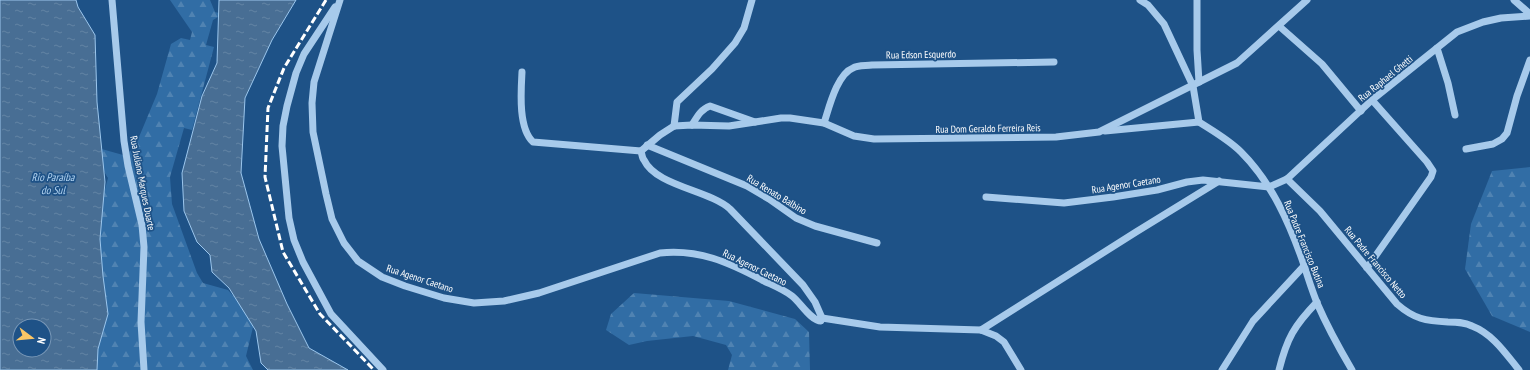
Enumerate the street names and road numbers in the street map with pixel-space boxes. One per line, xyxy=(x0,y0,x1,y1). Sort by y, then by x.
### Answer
street label: Rua Edson Esquerdo xyxy=(886,47,956,62)
street label: Rua Raphael Ghetti xyxy=(1355,52,1415,104)
street label: Rua Dom Geraldo Ferreira Reis xyxy=(935,121,1041,136)
street label: Rua Juliano Marques Duarte xyxy=(127,135,158,232)
street label: Rua Renato Balbino xyxy=(744,171,809,217)
street label: Rua Agenor Caetano xyxy=(1091,173,1162,196)
street label: Rua Padre Francisco Butina xyxy=(1281,198,1328,290)
street label: Rua Padre Francisco Netto xyxy=(1342,224,1410,301)
street label: Rua Agenor Caetano xyxy=(721,246,789,289)
street label: Rua Agenor Caetano xyxy=(385,262,455,295)

